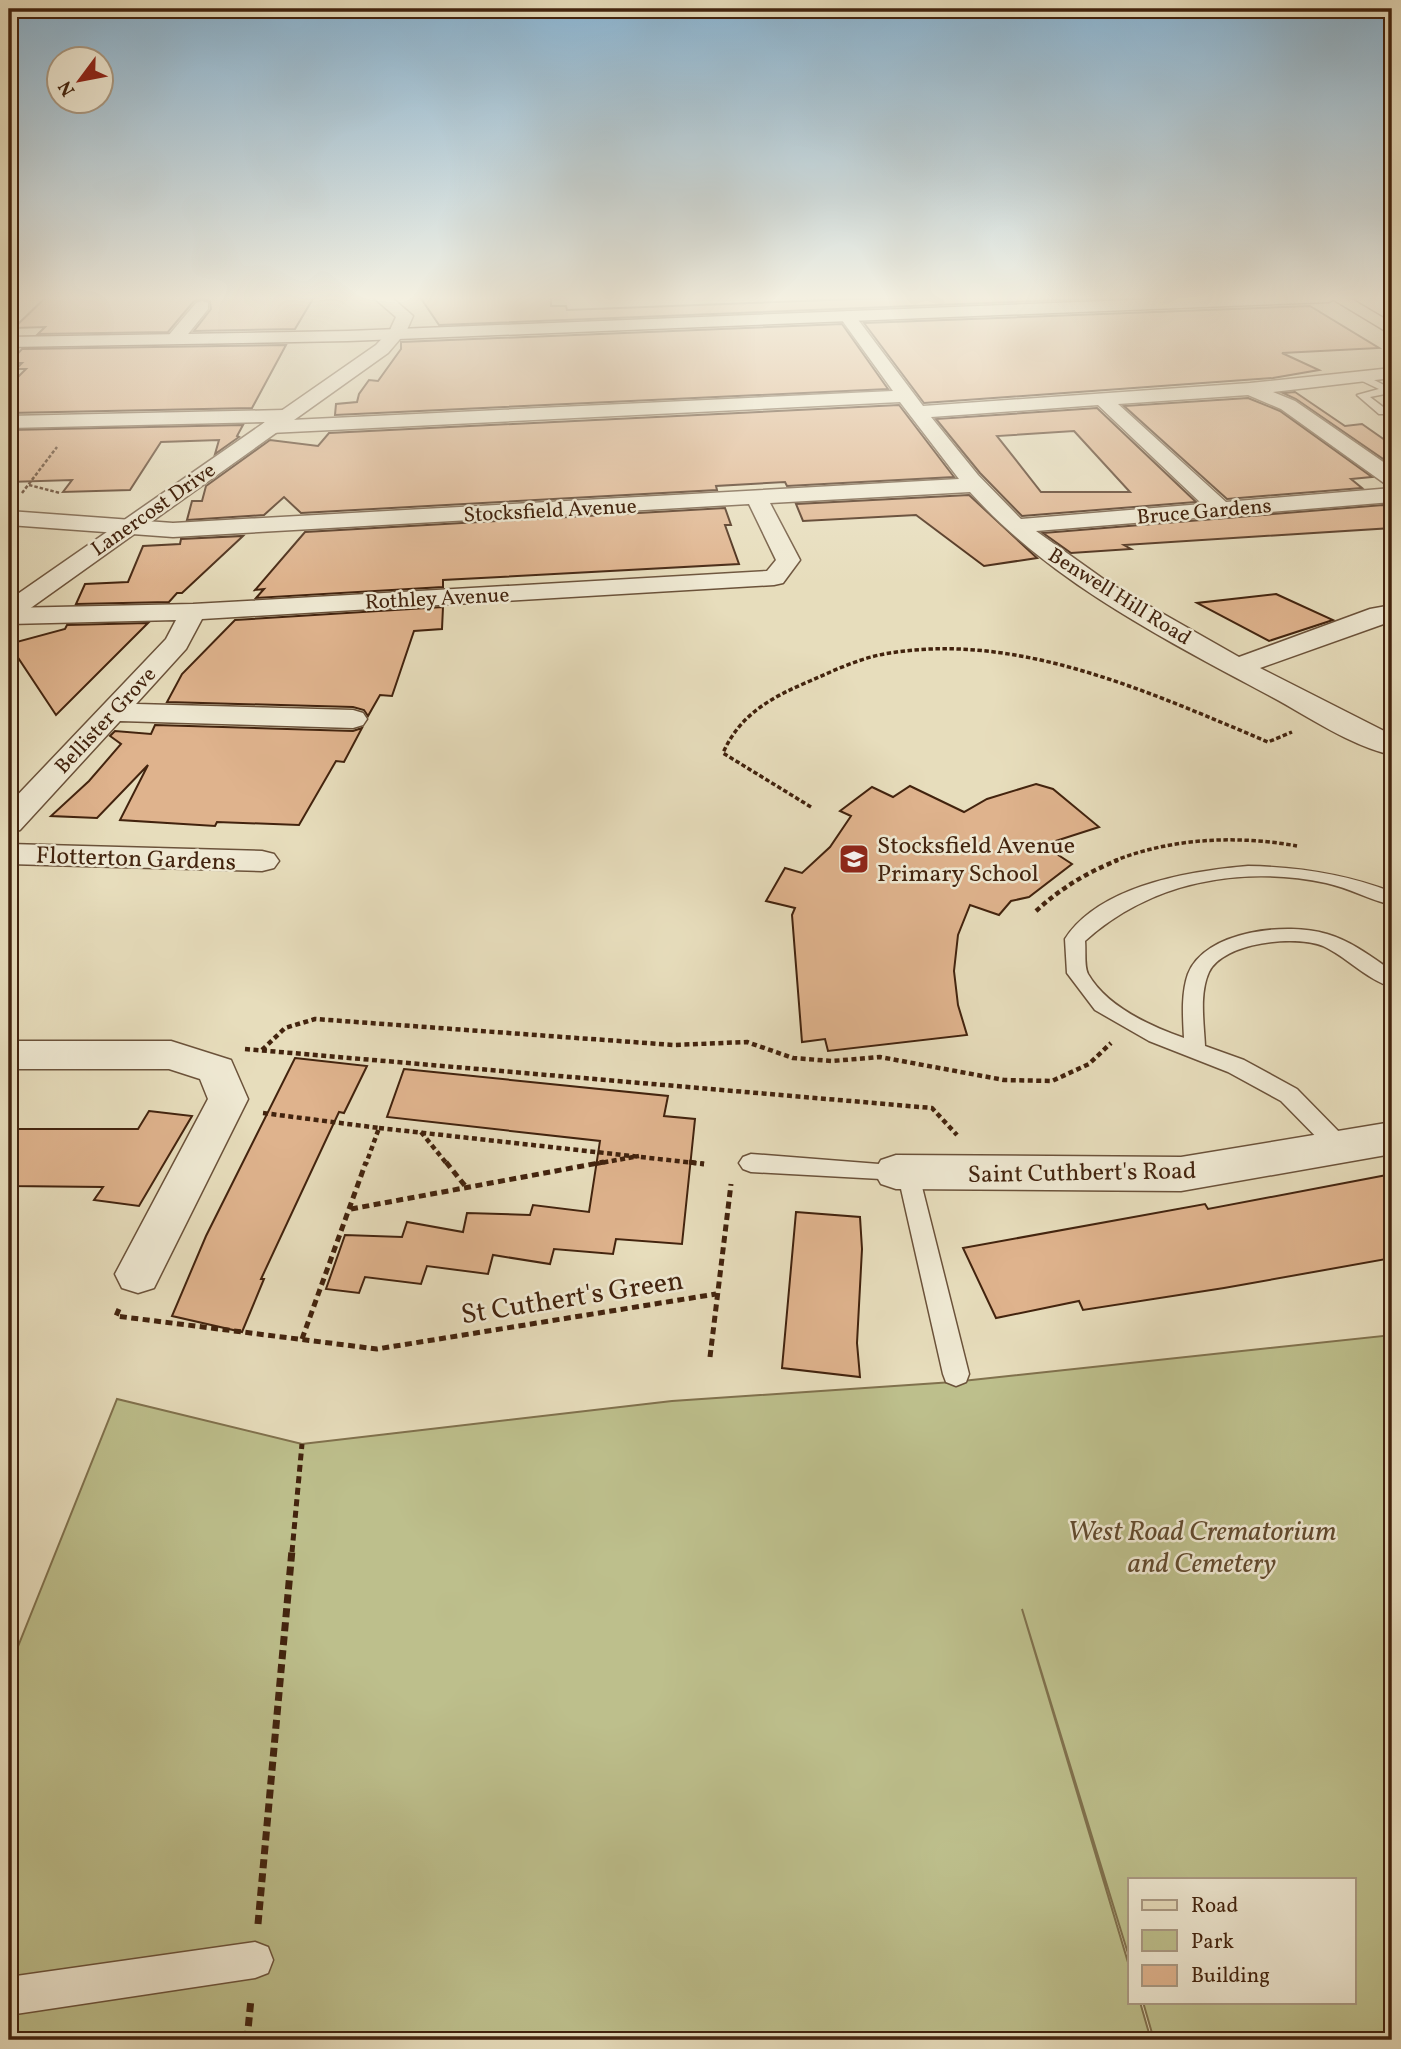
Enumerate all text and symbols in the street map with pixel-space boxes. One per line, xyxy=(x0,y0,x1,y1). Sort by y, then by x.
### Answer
north arrow xyxy=(46,46,116,116)
text: N xyxy=(52,75,82,101)
street label: Lanercost Drive xyxy=(86,456,222,564)
street label: Stocksfield Avenue xyxy=(463,492,637,531)
street label: Bruce Gardens xyxy=(1136,492,1273,533)
street label: Benwell Hill Road xyxy=(1042,542,1196,653)
street label: Rothley Avenue xyxy=(364,581,510,618)
street label: Bellister Grove xyxy=(49,661,163,781)
place label: Stocksfield Avenue Primary School xyxy=(877,830,1075,892)
street label: Flotterton Gardens xyxy=(35,840,237,880)
school or university icon: Stocksfield Avenue Primary School xyxy=(837,842,871,876)
street label: Saint Cuthbert's Road xyxy=(967,1155,1197,1193)
street label: St Cuthert's Green xyxy=(458,1262,687,1335)
park label: West Road Crematorium and Cemetery xyxy=(1068,1513,1337,1584)
legend xyxy=(1128,1878,1356,2004)
text: Road xyxy=(1191,1892,1238,1921)
text: Park xyxy=(1191,1928,1234,1957)
text: Building xyxy=(1191,1962,1270,1991)

